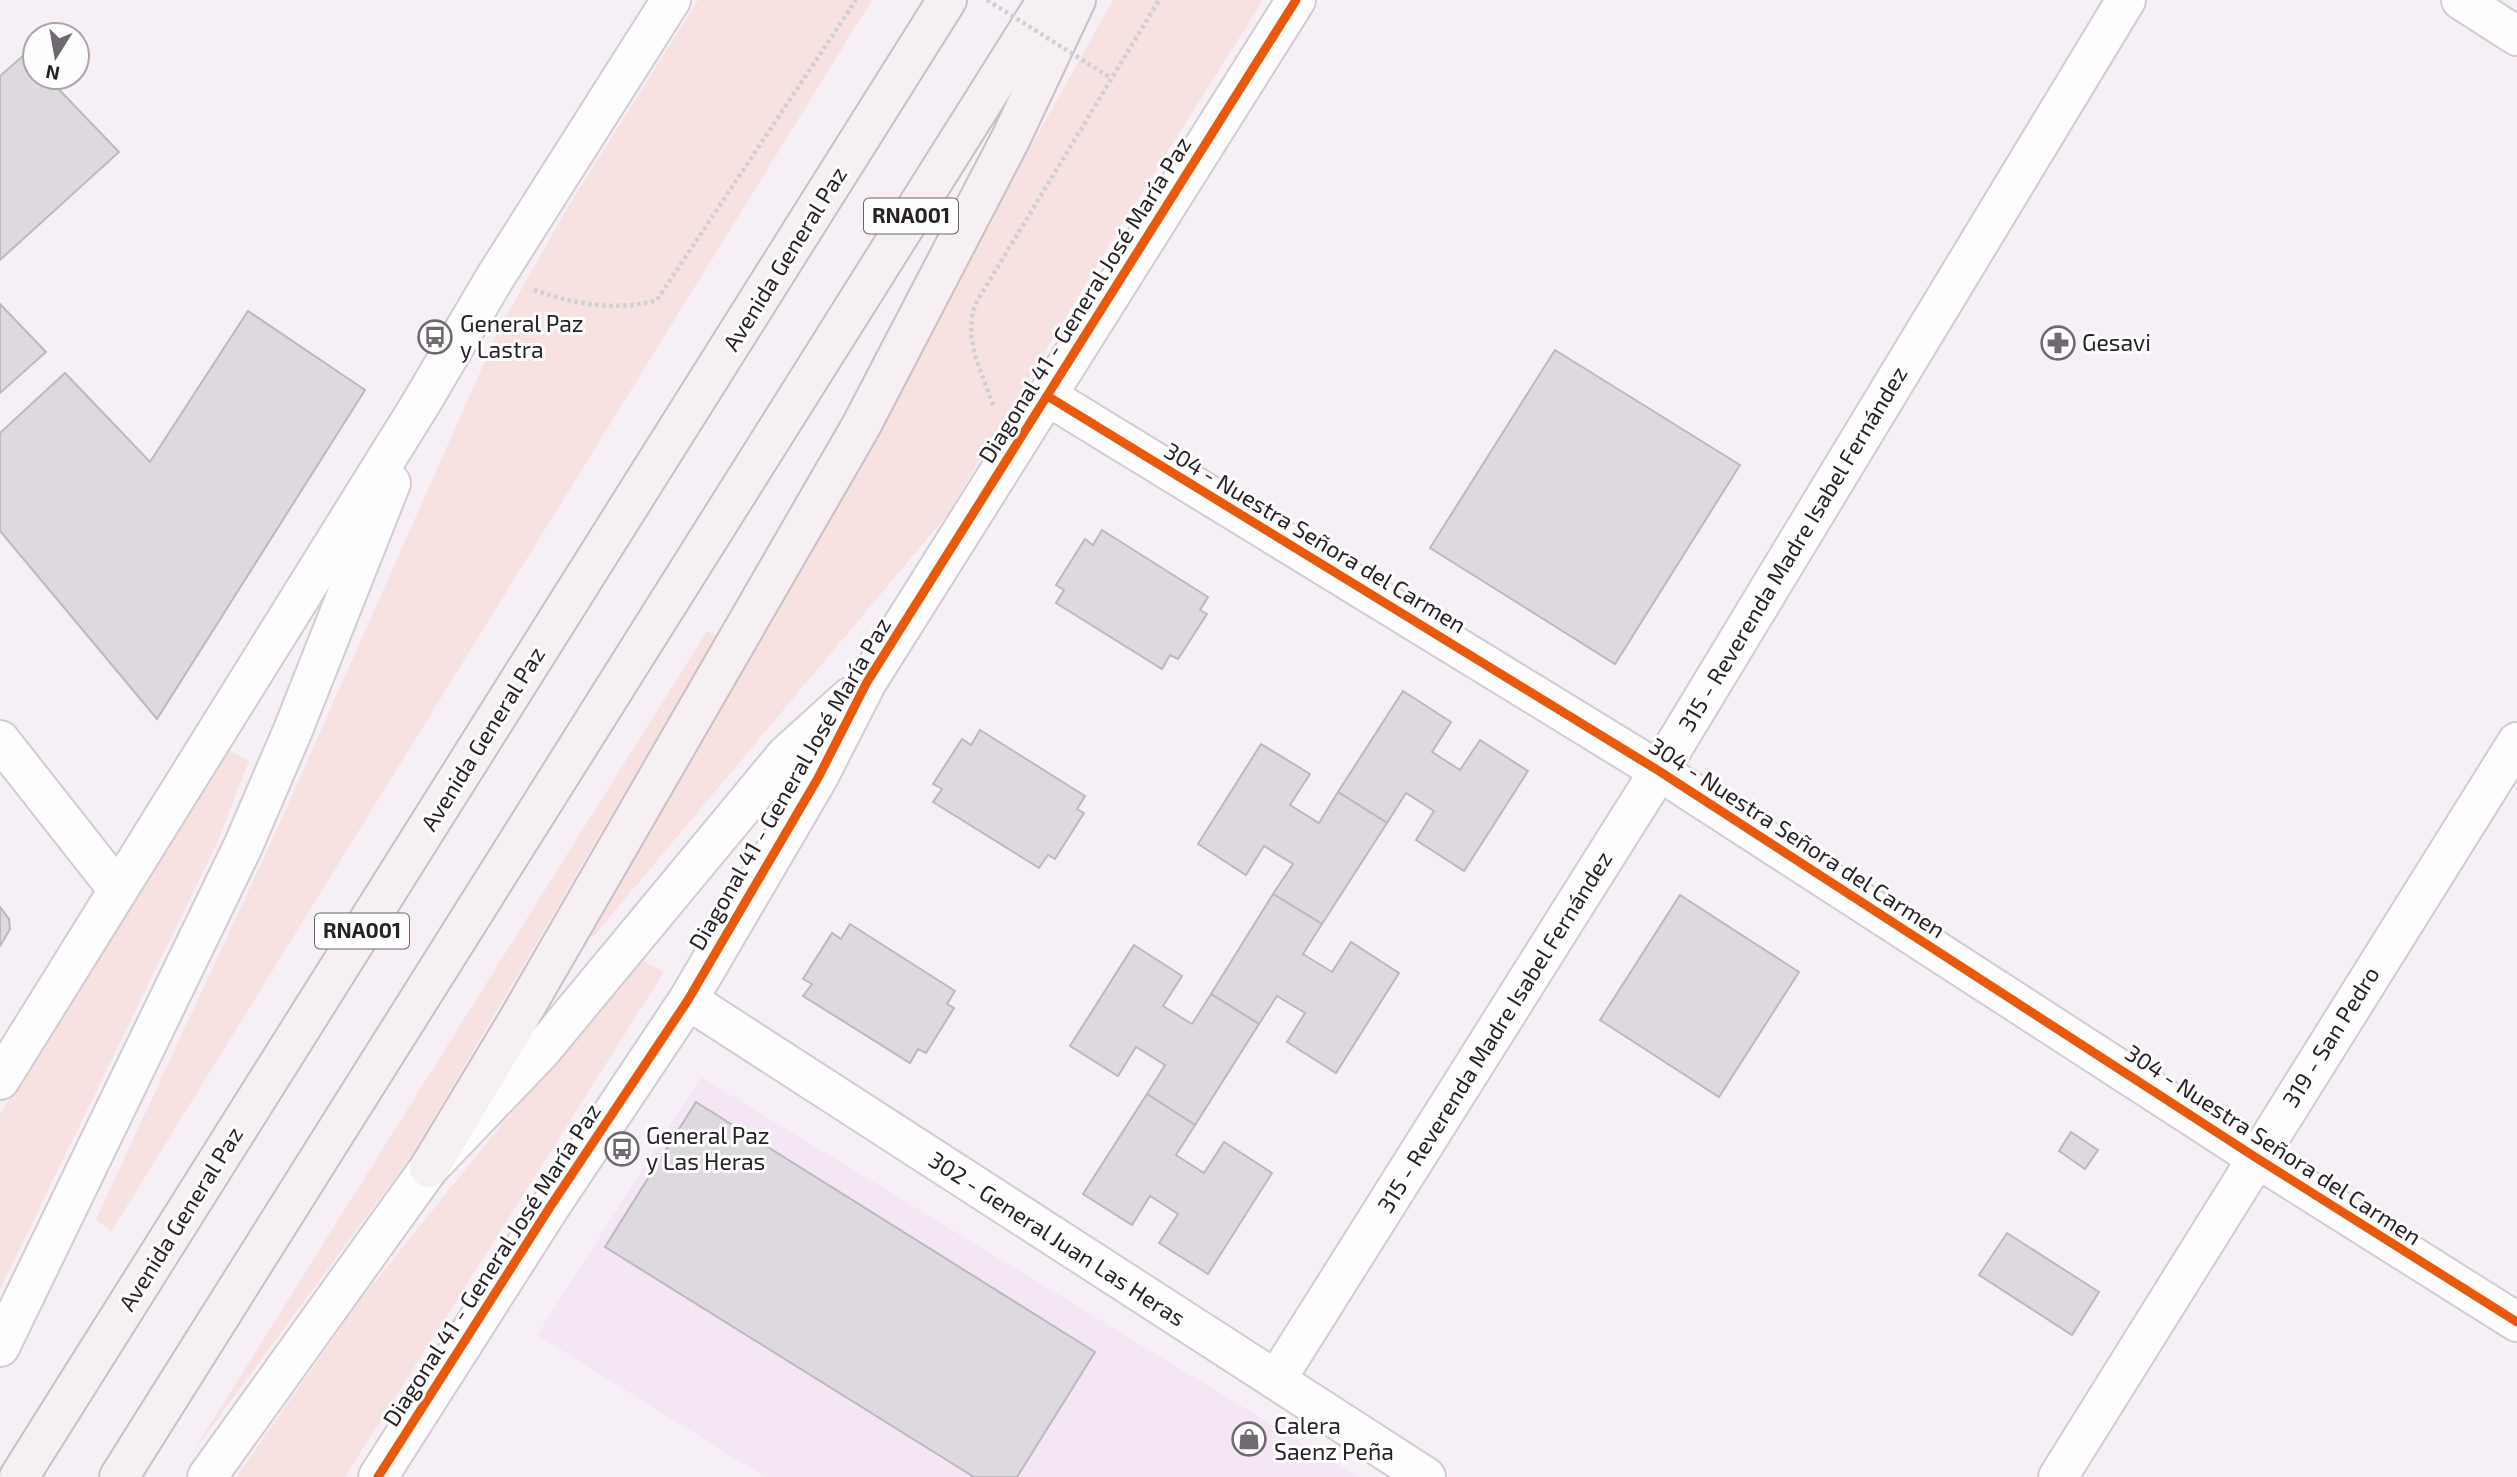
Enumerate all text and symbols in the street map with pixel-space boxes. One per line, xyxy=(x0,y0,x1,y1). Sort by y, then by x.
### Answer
north arrow xyxy=(21,21,91,91)
text: N xyxy=(44,61,62,86)
street label: Diagonal 41 - General José María Paz xyxy=(972,131,1197,468)
street label: Avenida General Paz xyxy=(716,161,852,356)
road number: RNA001 xyxy=(864,198,958,234)
place label: General Paz y Lastra xyxy=(460,309,584,363)
bus stop icon: General Paz y Lastra xyxy=(416,318,454,356)
pharmacy icon: Gesavi xyxy=(2039,324,2077,362)
place label: Gesavi xyxy=(2082,328,2151,356)
street label: 315 - Reverenda Madre Isabel Fernández xyxy=(1672,361,1913,736)
street label: 304 - Nuestra Señora del Carmen xyxy=(1160,436,1471,638)
street label: Diagonal 41 - General José María Paz xyxy=(682,612,896,955)
street label: Avenida General Paz xyxy=(414,641,550,836)
street label: 304 - Nuestra Señora del Carmen xyxy=(1644,731,1951,943)
street label: 315 - Reverenda Madre Isabel Fernández xyxy=(1371,846,1618,1217)
road number: RNA001 xyxy=(315,914,409,948)
street label: 319 - San Pedro xyxy=(2276,961,2385,1112)
street label: 304 - Nuestra Señora del Carmen xyxy=(2120,1038,2427,1250)
street label: Diagonal 41 - General José María Paz xyxy=(376,1098,606,1431)
street label: Avenida General Paz xyxy=(112,1121,248,1316)
place label: General Paz y Las Heras xyxy=(646,1121,770,1175)
bus stop icon: General Paz y Las Heras xyxy=(603,1130,641,1168)
street label: 302 - General Juan Las Heras xyxy=(924,1145,1191,1332)
place label: Calera Saenz Peña xyxy=(1274,1411,1394,1465)
shop icon: Calera Saenz Peña xyxy=(1230,1420,1268,1458)

